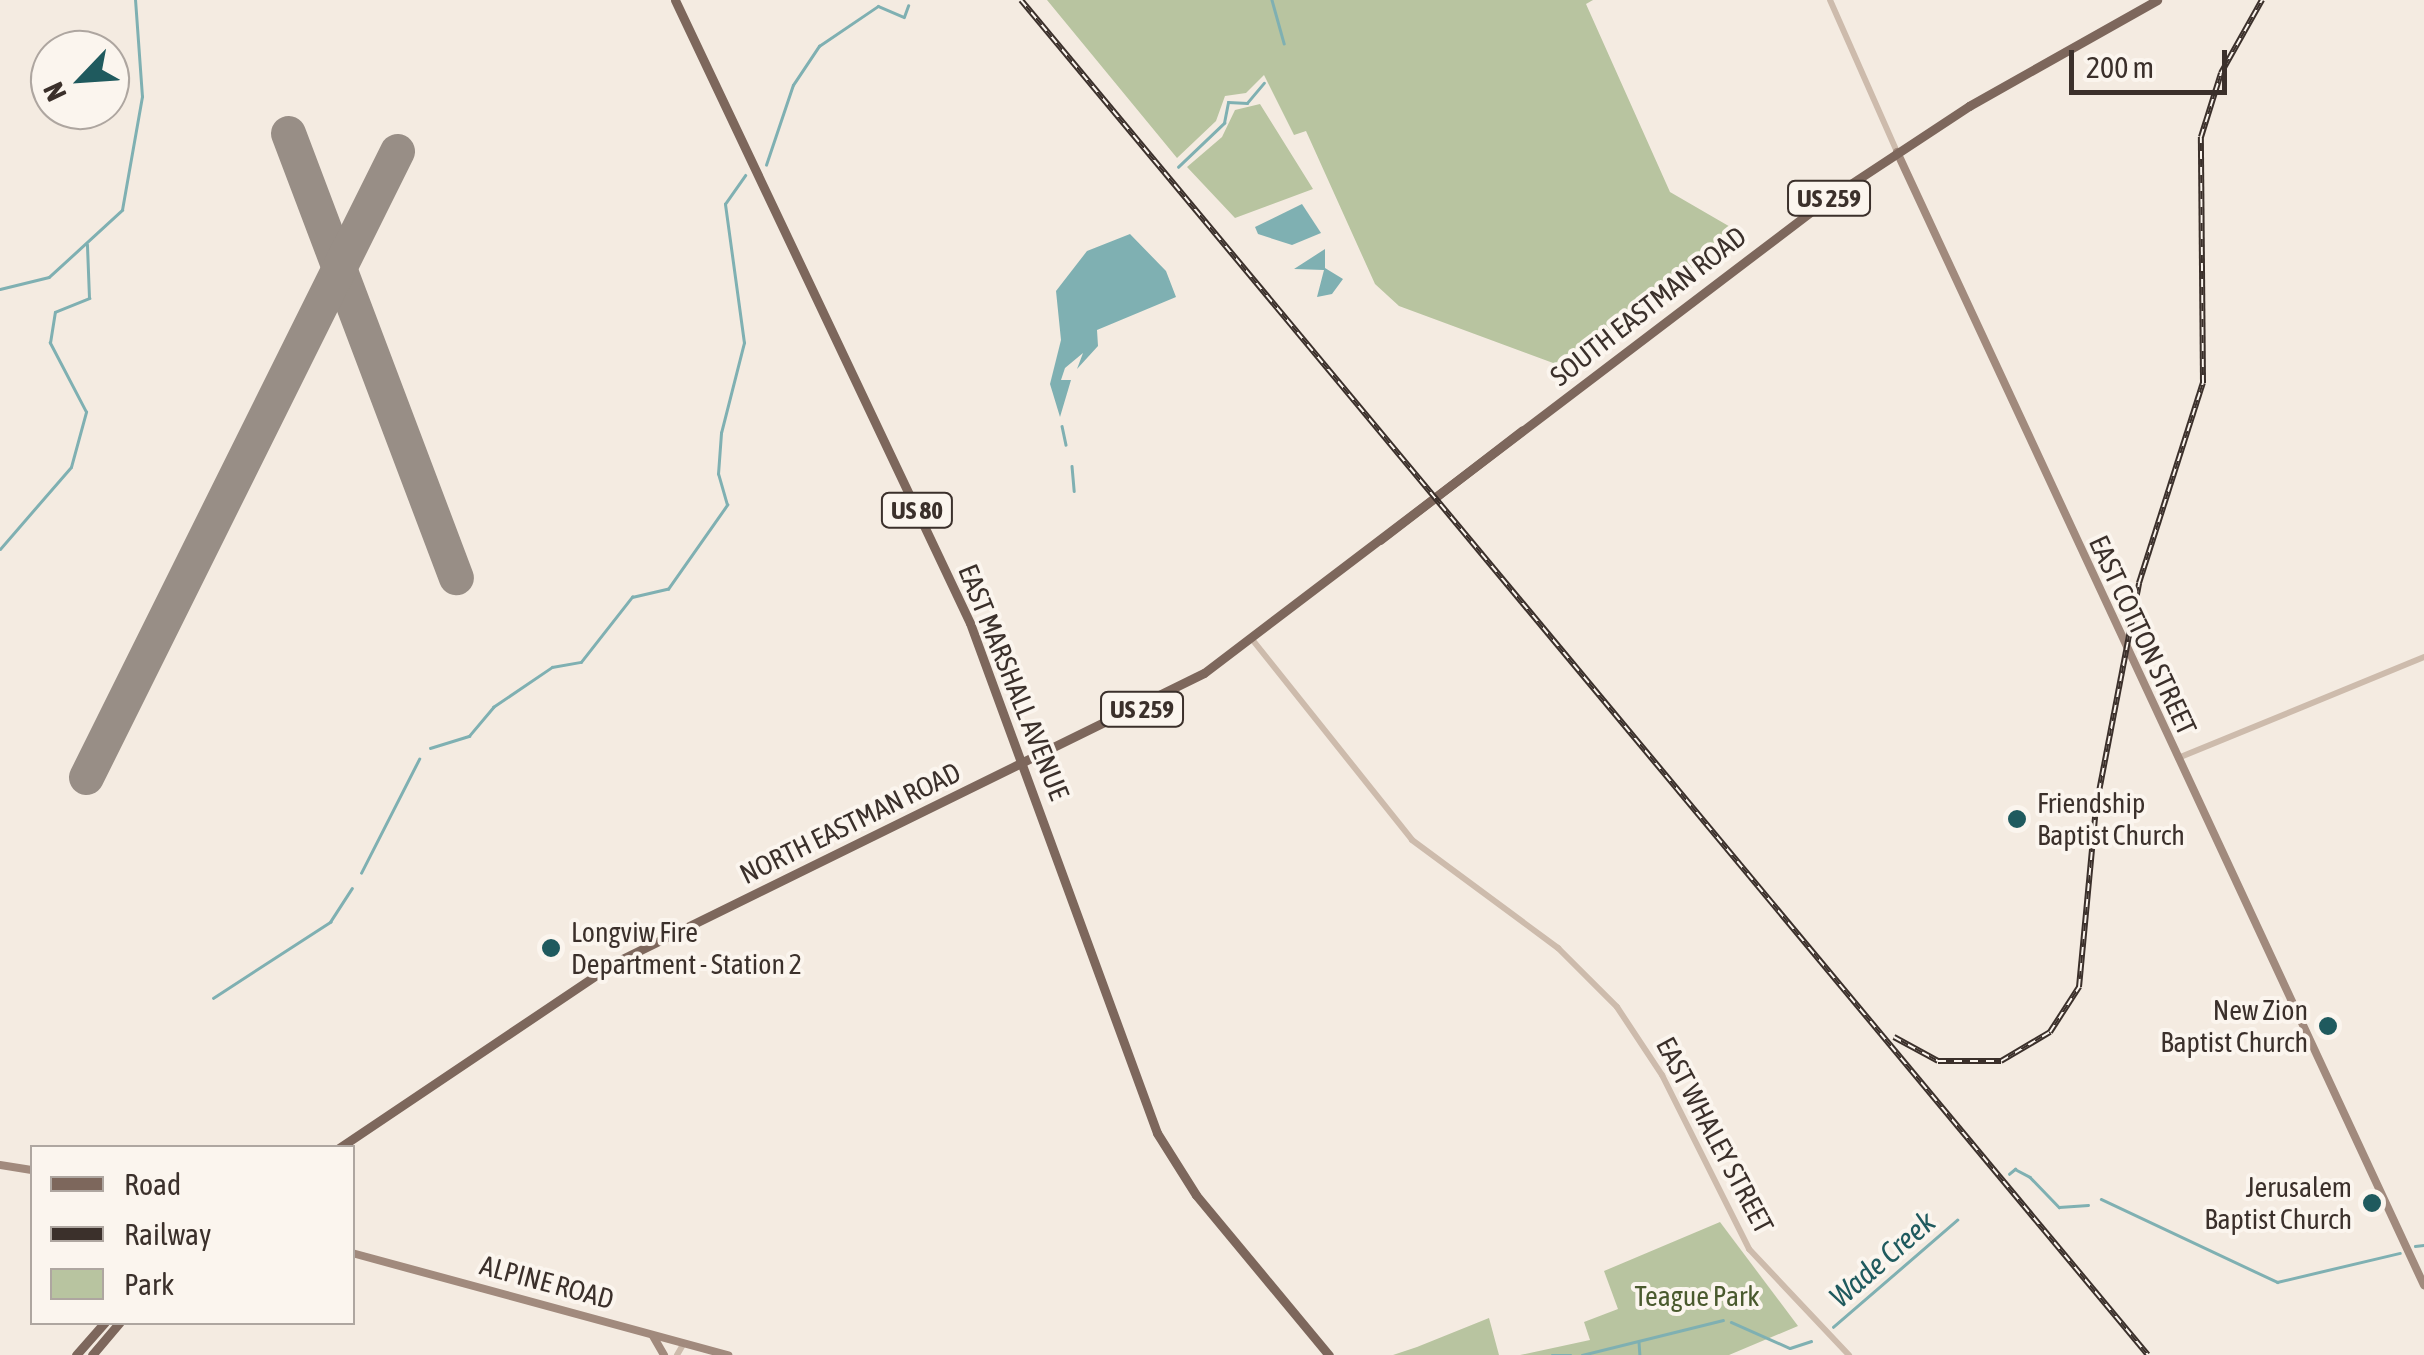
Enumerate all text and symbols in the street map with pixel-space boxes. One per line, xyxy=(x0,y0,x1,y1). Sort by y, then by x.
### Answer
north arrow xyxy=(30,30,130,130)
scale bar xyxy=(2074,30,2232,92)
text: 200 m xyxy=(2086,50,2154,84)
text: N xyxy=(37,78,73,106)
road number: US 259 xyxy=(1786,178,1872,218)
street label: SOUTH EASTMAN ROAD xyxy=(1543,219,1753,393)
road number: US 80 xyxy=(880,490,954,530)
street label: EAST COTTON STREET xyxy=(2082,530,2204,740)
street label: EAST MARSHALL AVENUE xyxy=(951,559,1077,805)
road number: US 259 xyxy=(1100,689,1184,729)
street label: NORTH EASTMAN ROAD xyxy=(734,755,966,891)
place label: Friendship Baptist Church xyxy=(2037,786,2185,852)
marker: Friendship Baptist Church xyxy=(2006,808,2028,830)
place label: Longviw Fire Department - Station 2 xyxy=(571,915,802,981)
marker: Longviw Fire Department - Station 2 xyxy=(540,937,562,959)
place label: New Zion Baptist Church xyxy=(2160,993,2308,1059)
marker: New Zion Baptist Church xyxy=(2317,1015,2339,1037)
street label: EAST WHALEY STREET xyxy=(1649,1031,1781,1239)
legend xyxy=(30,1145,355,1325)
text: Road xyxy=(124,1167,181,1201)
place label: Jerusalem Baptist Church xyxy=(2204,1170,2352,1236)
marker: Jerusalem Baptist Church xyxy=(2361,1192,2383,1214)
water label: Wade Creek xyxy=(1822,1203,1942,1315)
text: Railway xyxy=(124,1217,211,1251)
street label: ALPINE ROAD xyxy=(476,1248,618,1316)
text: Park xyxy=(124,1267,174,1301)
park label: Teague Park xyxy=(1634,1279,1760,1313)

